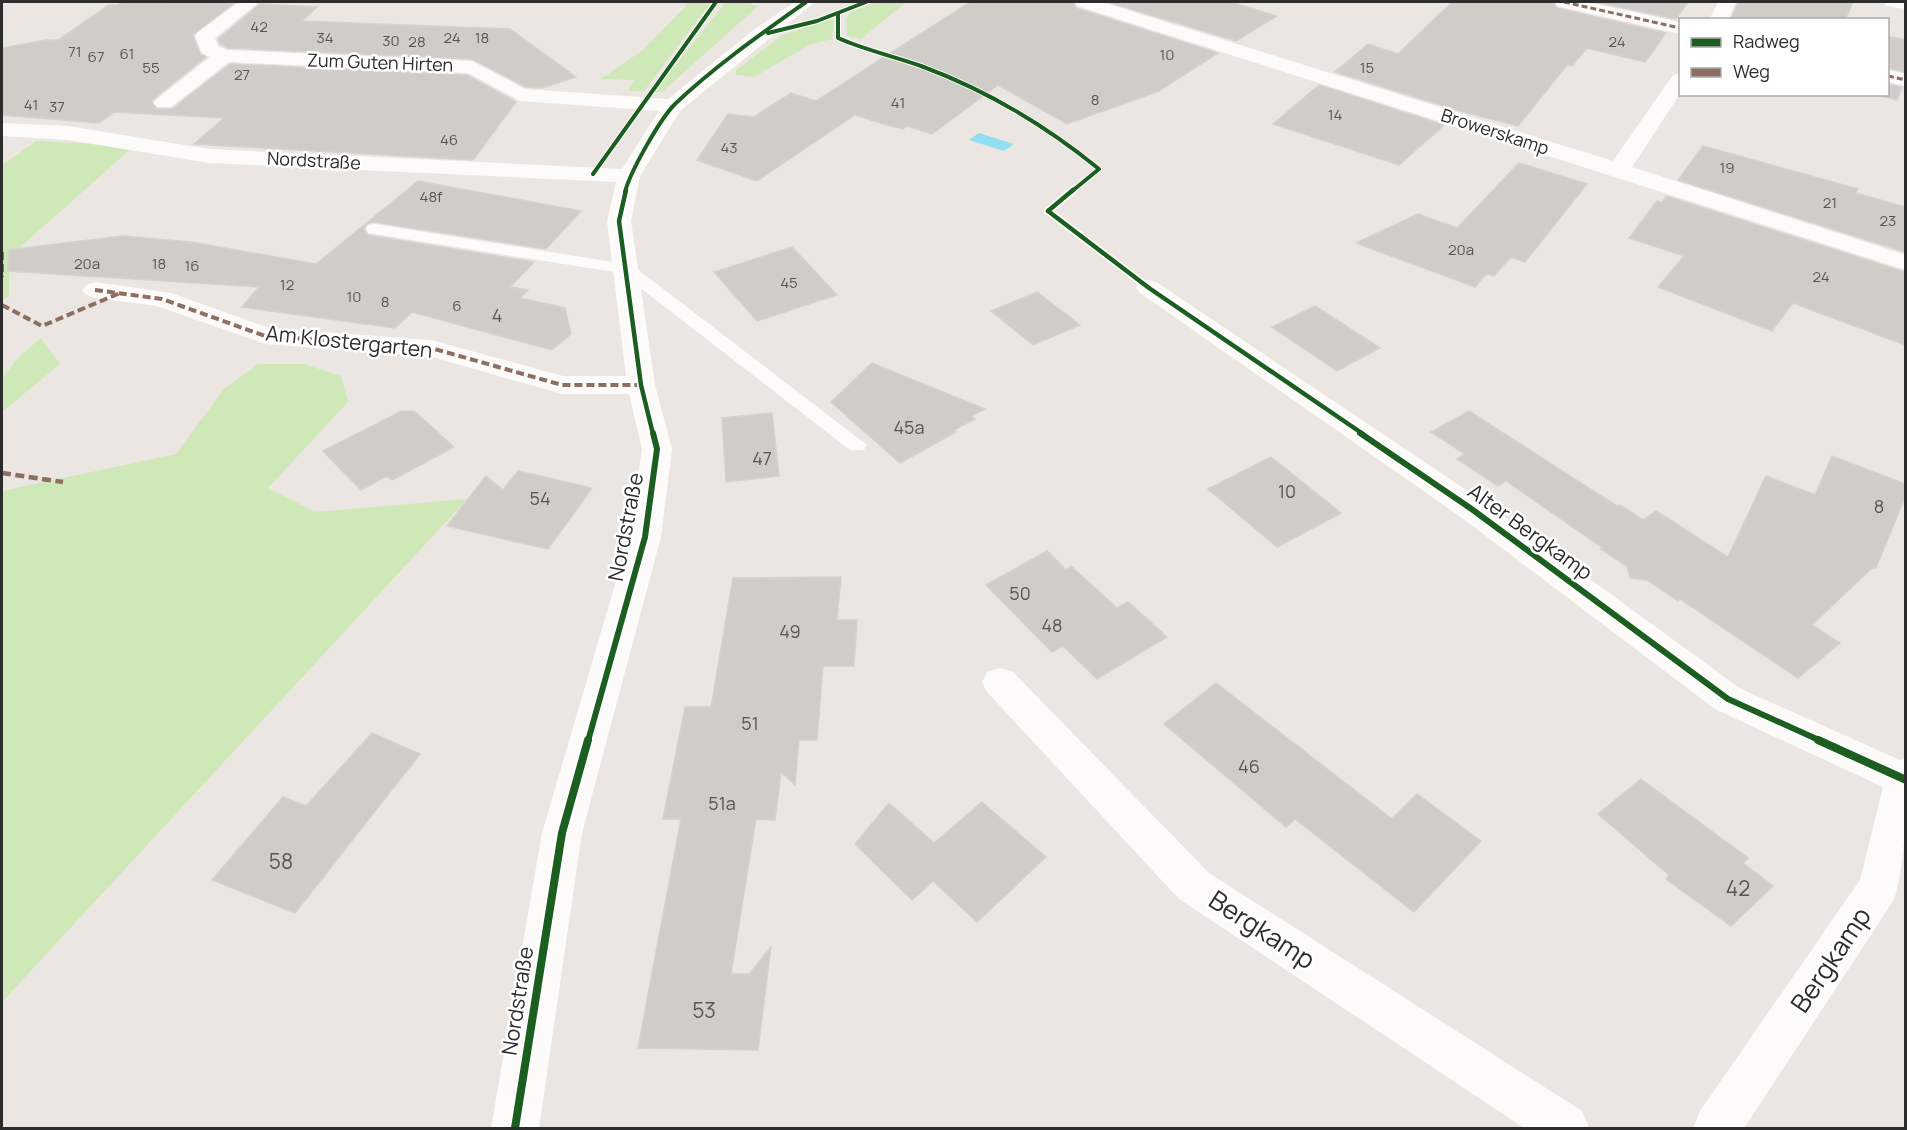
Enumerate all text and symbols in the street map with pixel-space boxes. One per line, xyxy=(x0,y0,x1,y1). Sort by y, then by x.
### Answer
house number: 42 xyxy=(250,16,268,37)
legend xyxy=(1679,18,1889,96)
house number: 34 xyxy=(316,27,334,48)
house number: 24 xyxy=(443,27,461,48)
house number: 18 xyxy=(475,27,489,48)
text: Radweg xyxy=(1733,29,1800,53)
house number: 30 xyxy=(382,30,400,51)
house number: 28 xyxy=(408,31,426,52)
house number: 24 xyxy=(1608,31,1626,52)
house number: 71 xyxy=(68,41,82,62)
house number: 61 xyxy=(120,43,134,64)
house number: 10 xyxy=(1160,44,1175,65)
house number: 67 xyxy=(88,46,104,67)
street label: Zum Guten Hirten xyxy=(307,47,454,77)
house number: 55 xyxy=(142,57,160,78)
house number: 15 xyxy=(1360,57,1374,78)
text: Weg xyxy=(1733,59,1770,83)
house number: 27 xyxy=(234,64,250,85)
house number: 8 xyxy=(1091,89,1099,110)
house number: 41 xyxy=(891,92,905,113)
house number: 41 xyxy=(24,94,38,115)
house number: 37 xyxy=(49,96,65,117)
street label: Browerskamp xyxy=(1438,102,1552,160)
house number: 14 xyxy=(1328,104,1342,125)
house number: 46 xyxy=(440,129,458,150)
house number: 43 xyxy=(720,137,738,158)
street label: Nordstraße xyxy=(266,146,362,174)
house number: 19 xyxy=(1719,157,1735,178)
house number: 48f xyxy=(420,186,443,207)
house number: 21 xyxy=(1823,192,1837,213)
house number: 23 xyxy=(1880,210,1896,231)
house number: 20a xyxy=(1448,239,1474,260)
house number: 20a xyxy=(74,253,100,274)
house number: 18 xyxy=(152,253,166,274)
house number: 16 xyxy=(184,255,200,276)
house number: 24 xyxy=(1812,266,1830,287)
house number: 45 xyxy=(780,272,798,293)
house number: 12 xyxy=(280,274,294,295)
house number: 10 xyxy=(347,286,362,307)
house number: 8 xyxy=(381,291,389,312)
house number: 6 xyxy=(452,295,462,316)
house number: 4 xyxy=(492,303,502,327)
street label: Am Klostergarten xyxy=(264,318,434,364)
house number: 45a xyxy=(893,415,925,439)
house number: 47 xyxy=(752,446,772,470)
street label: Nordstraße xyxy=(601,470,649,583)
street label: Alter Bergkamp xyxy=(1463,477,1598,586)
house number: 10 xyxy=(1278,479,1296,503)
house number: 54 xyxy=(529,486,551,510)
house number: 8 xyxy=(1874,494,1884,518)
house number: 50 xyxy=(1009,581,1031,605)
house number: 48 xyxy=(1041,613,1063,637)
house number: 49 xyxy=(779,619,801,643)
house number: 51 xyxy=(741,711,759,735)
house number: 46 xyxy=(1238,754,1260,778)
house number: 51a xyxy=(708,791,736,815)
house number: 58 xyxy=(269,847,293,875)
house number: 42 xyxy=(1726,874,1750,902)
street label: Bergkamp xyxy=(1202,881,1323,977)
street label: Bergkamp xyxy=(1782,900,1879,1019)
street label: Nordstraße xyxy=(495,944,539,1057)
house number: 53 xyxy=(692,996,716,1024)

